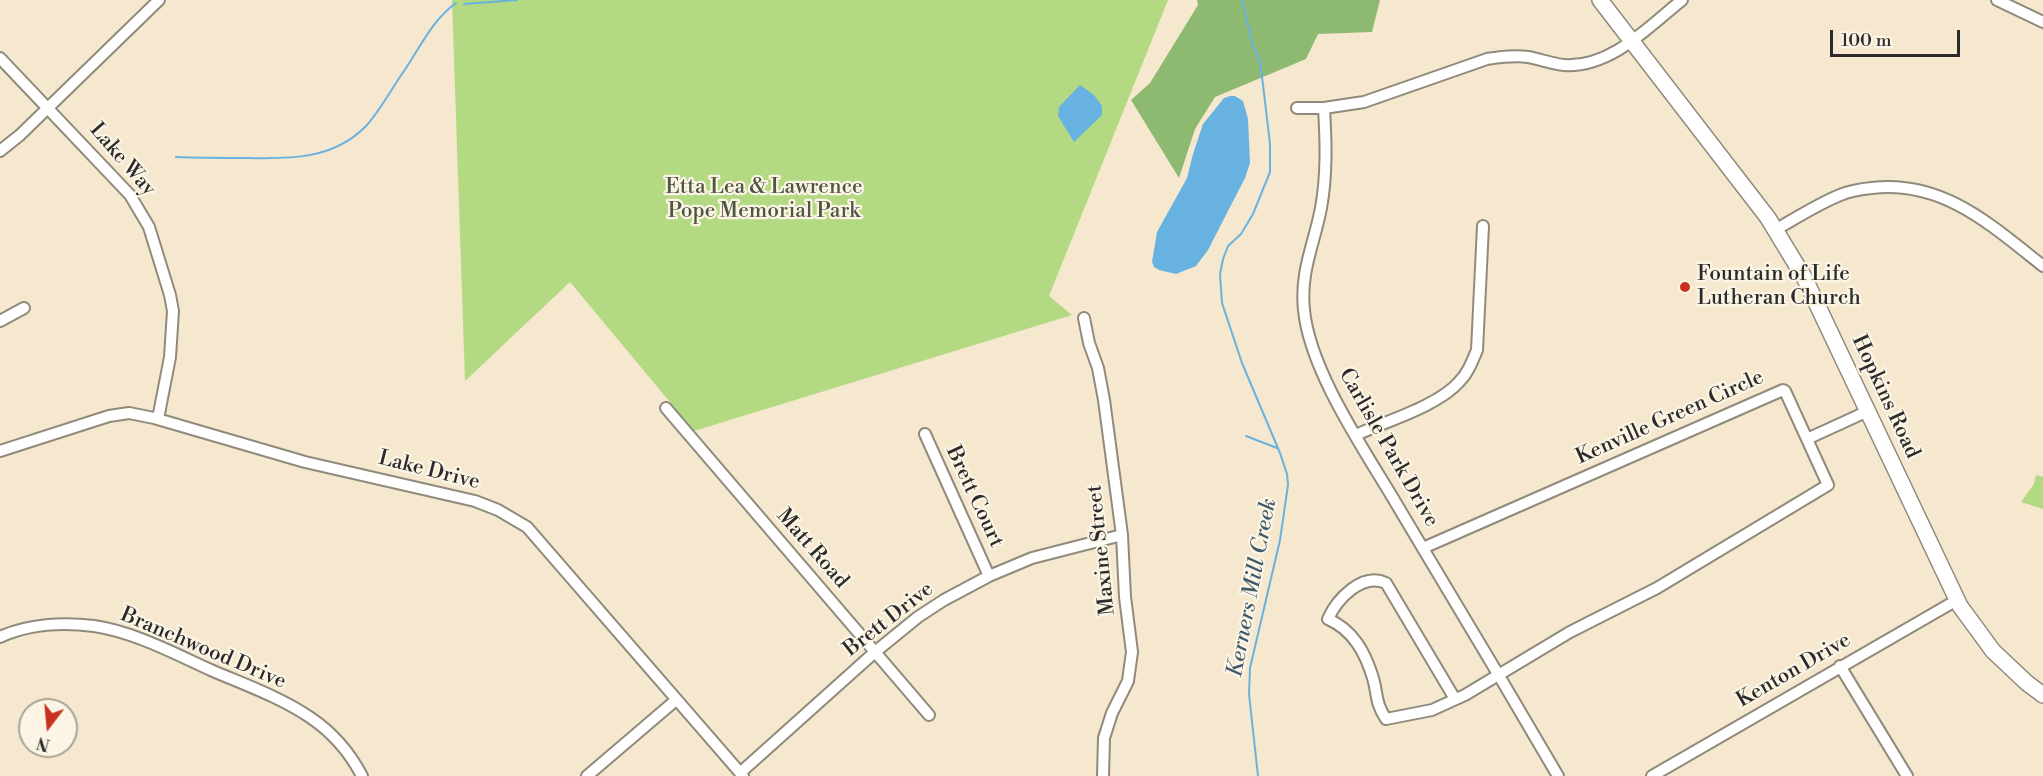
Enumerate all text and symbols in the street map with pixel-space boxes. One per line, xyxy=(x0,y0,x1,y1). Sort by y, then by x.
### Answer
scale bar xyxy=(1833,18,1964,56)
text: 100 m xyxy=(1841,29,1892,52)
street label: Lake Way xyxy=(83,118,161,202)
park label: Etta Lea & Lawrence Pope Memorial Park xyxy=(665,175,863,225)
place label: Fountain of Life Lutheran Church xyxy=(1697,262,1861,312)
marker: Fountain of Life Lutheran Church xyxy=(1678,280,1692,294)
street label: Hopkins Road xyxy=(1845,331,1925,463)
street label: Carlisle Park Drive xyxy=(1332,364,1444,532)
street label: Kenville Green Circle xyxy=(1572,365,1768,471)
street label: Brett Court xyxy=(940,442,1008,552)
street label: Lake Drive xyxy=(376,446,482,496)
street label: Maxine Street xyxy=(1083,483,1121,617)
water label: Kerners Mill Creek xyxy=(1223,496,1283,680)
street label: Matt Road xyxy=(771,504,853,594)
street label: Brett Drive xyxy=(839,577,939,663)
street label: Branchwood Drive xyxy=(116,603,290,695)
street label: Kenton Drive xyxy=(1732,628,1856,714)
north arrow xyxy=(18,698,78,758)
text: N xyxy=(35,732,52,755)

